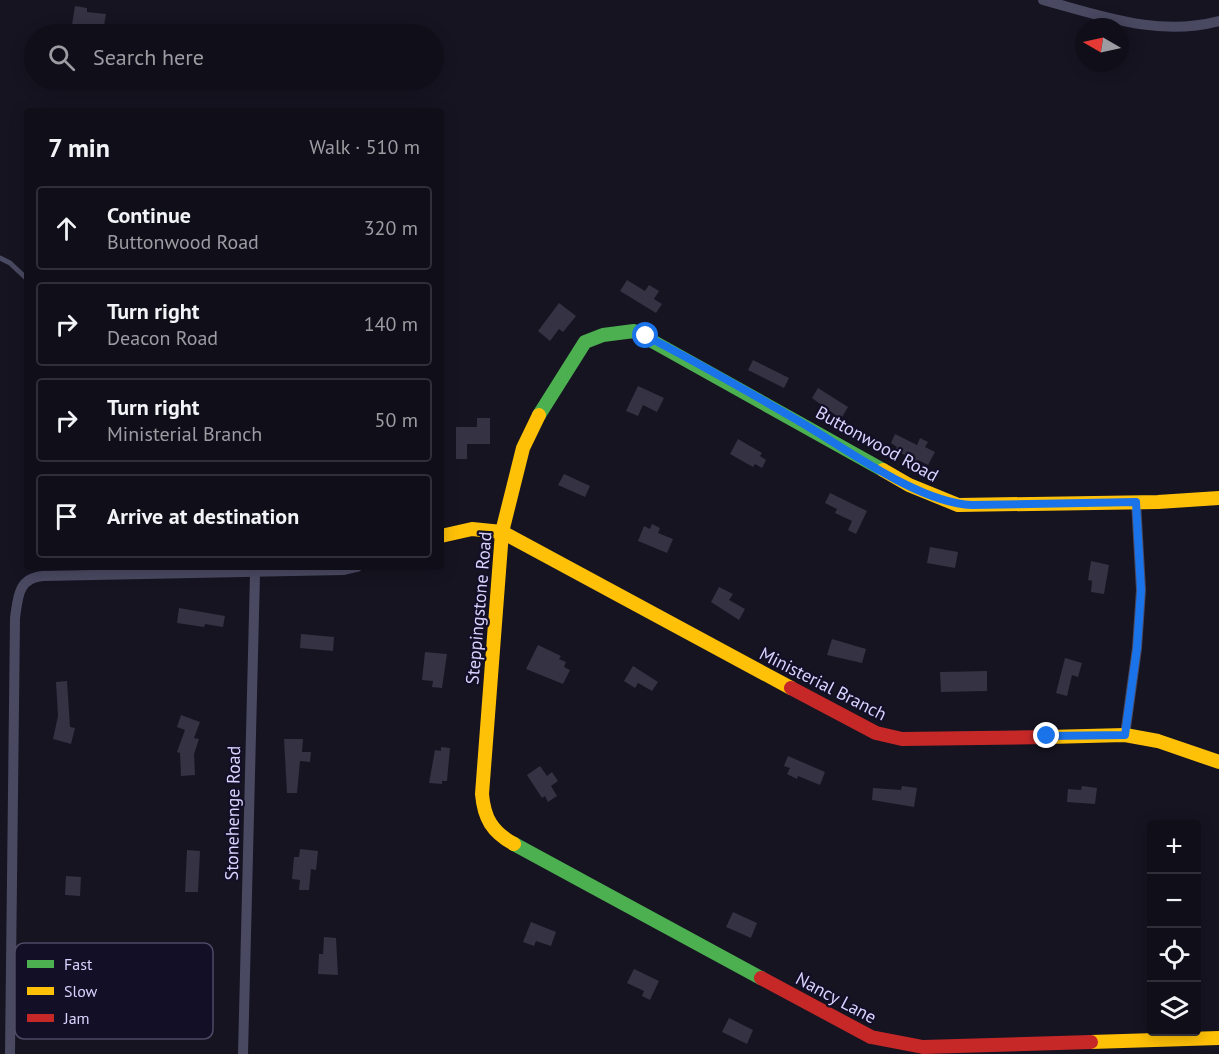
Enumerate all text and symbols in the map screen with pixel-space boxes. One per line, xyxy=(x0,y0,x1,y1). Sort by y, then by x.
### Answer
north arrow xyxy=(1075,18,1129,72)
search box xyxy=(24,24,444,90)
icon: search xyxy=(45,41,78,74)
text: Search here xyxy=(93,43,204,71)
text: 7 min xyxy=(48,131,110,164)
text: Walk · 510 m xyxy=(309,134,420,160)
text: Continue xyxy=(107,201,191,229)
icon: ahead xyxy=(50,212,83,245)
text: 320 m xyxy=(364,215,418,241)
text: Buttonwood Road xyxy=(107,229,259,255)
text: Turn right xyxy=(107,297,199,325)
icon: right xyxy=(50,308,83,341)
text: 140 m xyxy=(364,311,418,337)
route start xyxy=(632,322,658,348)
text: Deacon Road xyxy=(107,325,218,351)
text: Turn right xyxy=(107,393,199,421)
street label: Buttonwood Road xyxy=(812,400,943,487)
icon: right xyxy=(50,404,83,437)
text: 50 m xyxy=(375,407,418,433)
text: Ministerial Branch xyxy=(107,421,262,447)
icon: arrive xyxy=(50,500,83,533)
text: Arrive at destination xyxy=(107,502,299,530)
street label: Steppingstone Road xyxy=(460,531,497,685)
street label: Ministerial Branch xyxy=(756,642,891,726)
route end xyxy=(1033,722,1059,748)
street label: Stonehenge Road xyxy=(220,745,245,881)
map controls xyxy=(1147,820,1201,1036)
button: + xyxy=(1147,820,1201,874)
button: − xyxy=(1147,874,1201,928)
button: locate xyxy=(1147,928,1201,982)
legend xyxy=(15,943,213,1039)
text: Fast xyxy=(64,954,93,974)
street label: Nancy Lane xyxy=(792,967,881,1028)
text: Slow xyxy=(64,981,98,1001)
button: layers xyxy=(1147,982,1201,1036)
text: Jam xyxy=(63,1008,90,1028)

